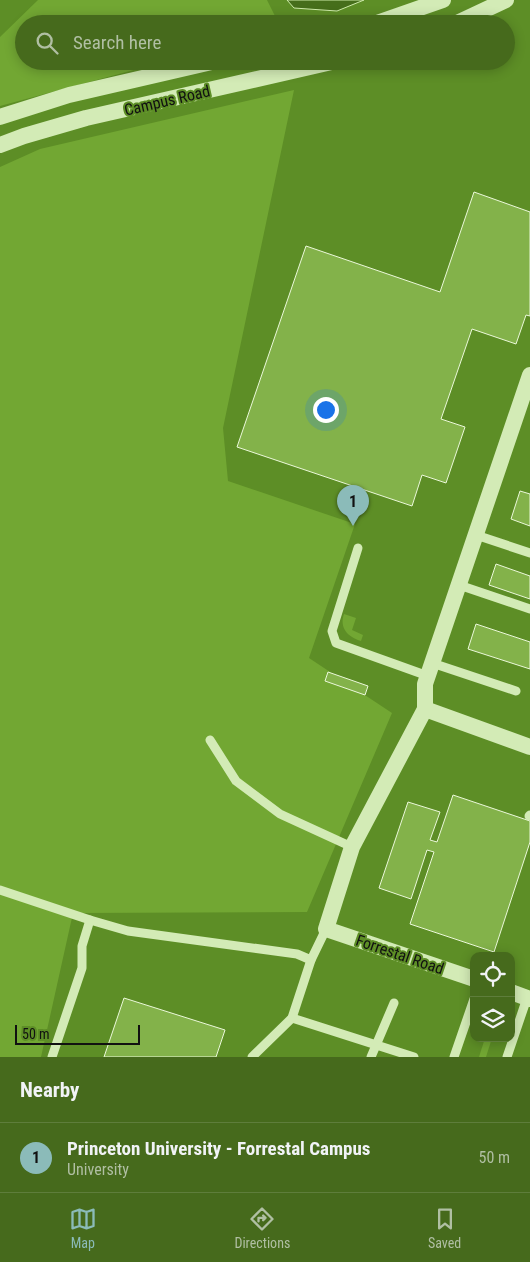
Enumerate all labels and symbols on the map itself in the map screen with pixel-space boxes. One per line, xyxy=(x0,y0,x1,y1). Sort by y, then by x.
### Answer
street label: Campus Road xyxy=(122,81,212,120)
your location xyxy=(313,397,339,423)
pin: 1 xyxy=(337,485,369,526)
street label: Forrestal Road xyxy=(353,931,446,978)
scale bar xyxy=(15,1022,140,1045)

